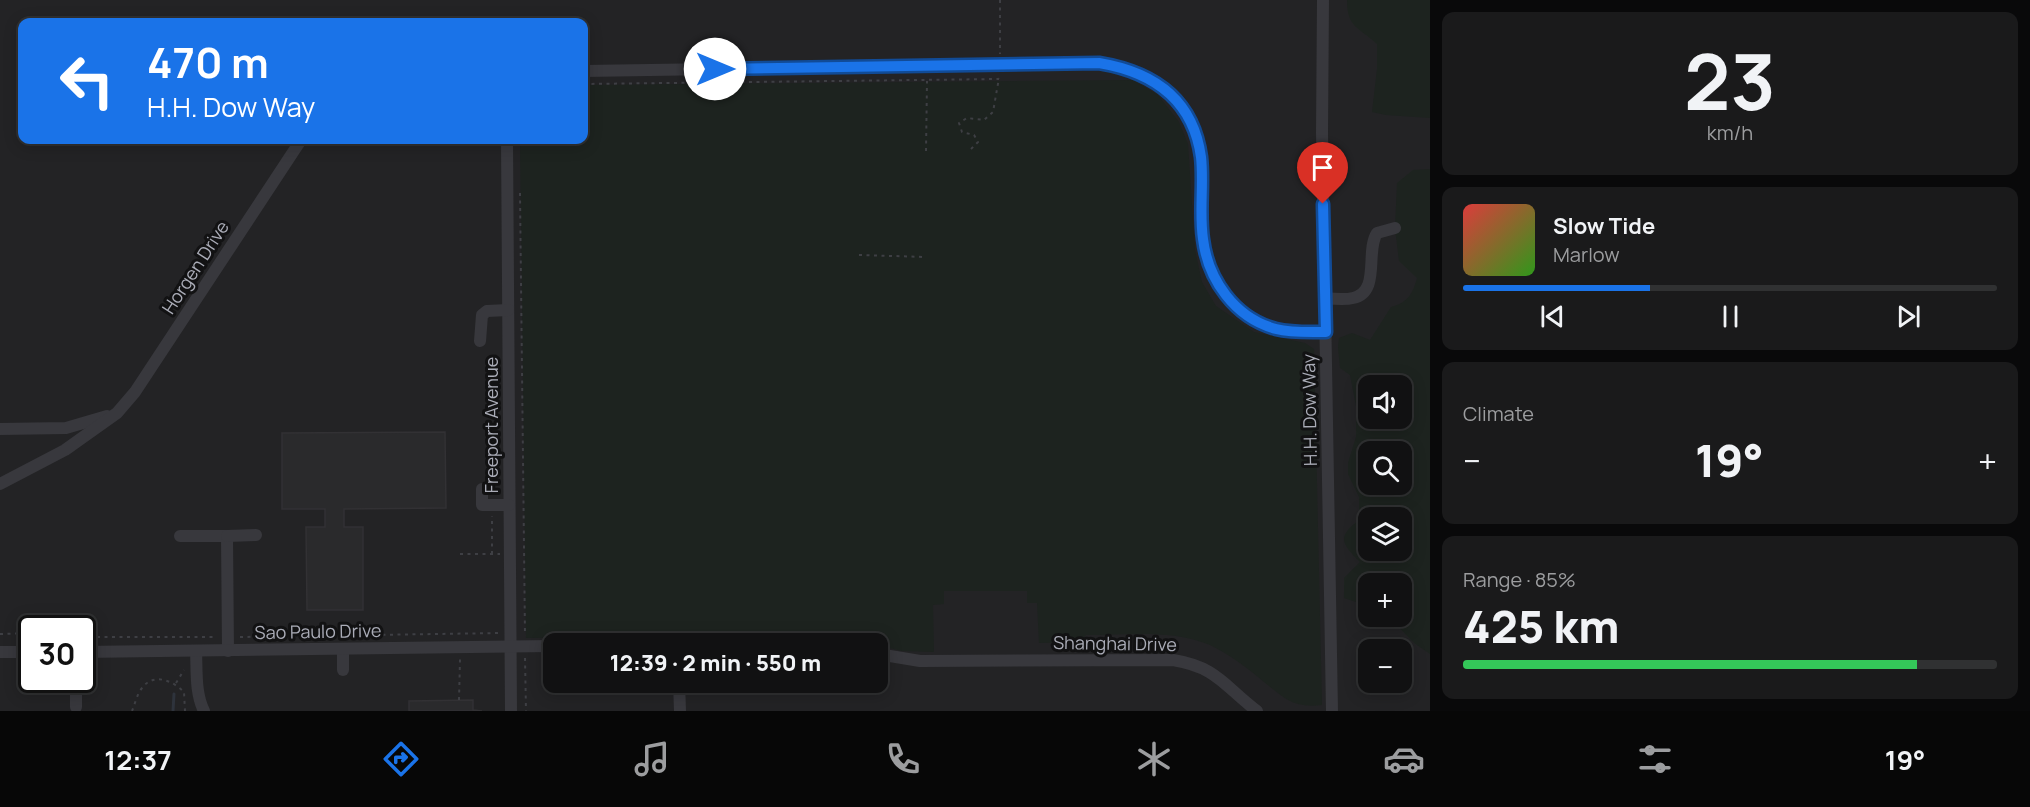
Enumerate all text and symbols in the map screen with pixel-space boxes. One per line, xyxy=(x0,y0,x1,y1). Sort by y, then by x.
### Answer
text: 23 xyxy=(1684,27,1776,133)
text: 470 m xyxy=(147,33,269,91)
position arrow xyxy=(683,37,747,101)
icon: left xyxy=(48,42,126,120)
text: H.H. Dow Way xyxy=(147,88,315,125)
text: km/h xyxy=(1707,119,1753,146)
pin xyxy=(1297,142,1348,204)
icon: arrive xyxy=(1306,151,1339,184)
text: Slow Tide xyxy=(1553,211,1655,241)
street label: Horgen Drive xyxy=(156,216,234,318)
text: Marlow xyxy=(1553,241,1620,268)
icon: previous xyxy=(1536,300,1569,333)
icon: pause xyxy=(1714,300,1747,333)
icon: next xyxy=(1892,300,1925,333)
street label: H.H. Dow Way xyxy=(1296,353,1322,466)
street label: Freeport Avenue xyxy=(479,357,503,493)
map controls xyxy=(1358,375,1412,693)
button: sound xyxy=(1358,375,1412,429)
text: Climate xyxy=(1463,400,1534,427)
text: 19° xyxy=(1695,429,1764,491)
text: − xyxy=(1463,438,1481,483)
text: + xyxy=(1978,438,1997,483)
button: search xyxy=(1358,441,1412,495)
button: layers xyxy=(1358,507,1412,561)
text: Range · 85% xyxy=(1463,566,1576,593)
button: + xyxy=(1358,573,1412,627)
text: 425 km xyxy=(1463,595,1619,657)
speed limit sign: 30 xyxy=(18,615,96,693)
street label: Sao Paulo Drive xyxy=(254,618,382,644)
street label: Shanghai Drive xyxy=(1053,630,1177,656)
button: − xyxy=(1358,639,1412,693)
text: 12:39 · 2 min · 550 m xyxy=(610,648,821,678)
icon: directions xyxy=(380,738,422,780)
icon: music xyxy=(631,738,673,780)
icon: phone xyxy=(882,738,924,780)
icon: climate xyxy=(1133,738,1175,780)
icon: car xyxy=(1383,738,1425,780)
icon: filters xyxy=(1634,738,1676,780)
text: 12:37 xyxy=(104,741,172,778)
text: 19° xyxy=(1885,741,1926,778)

